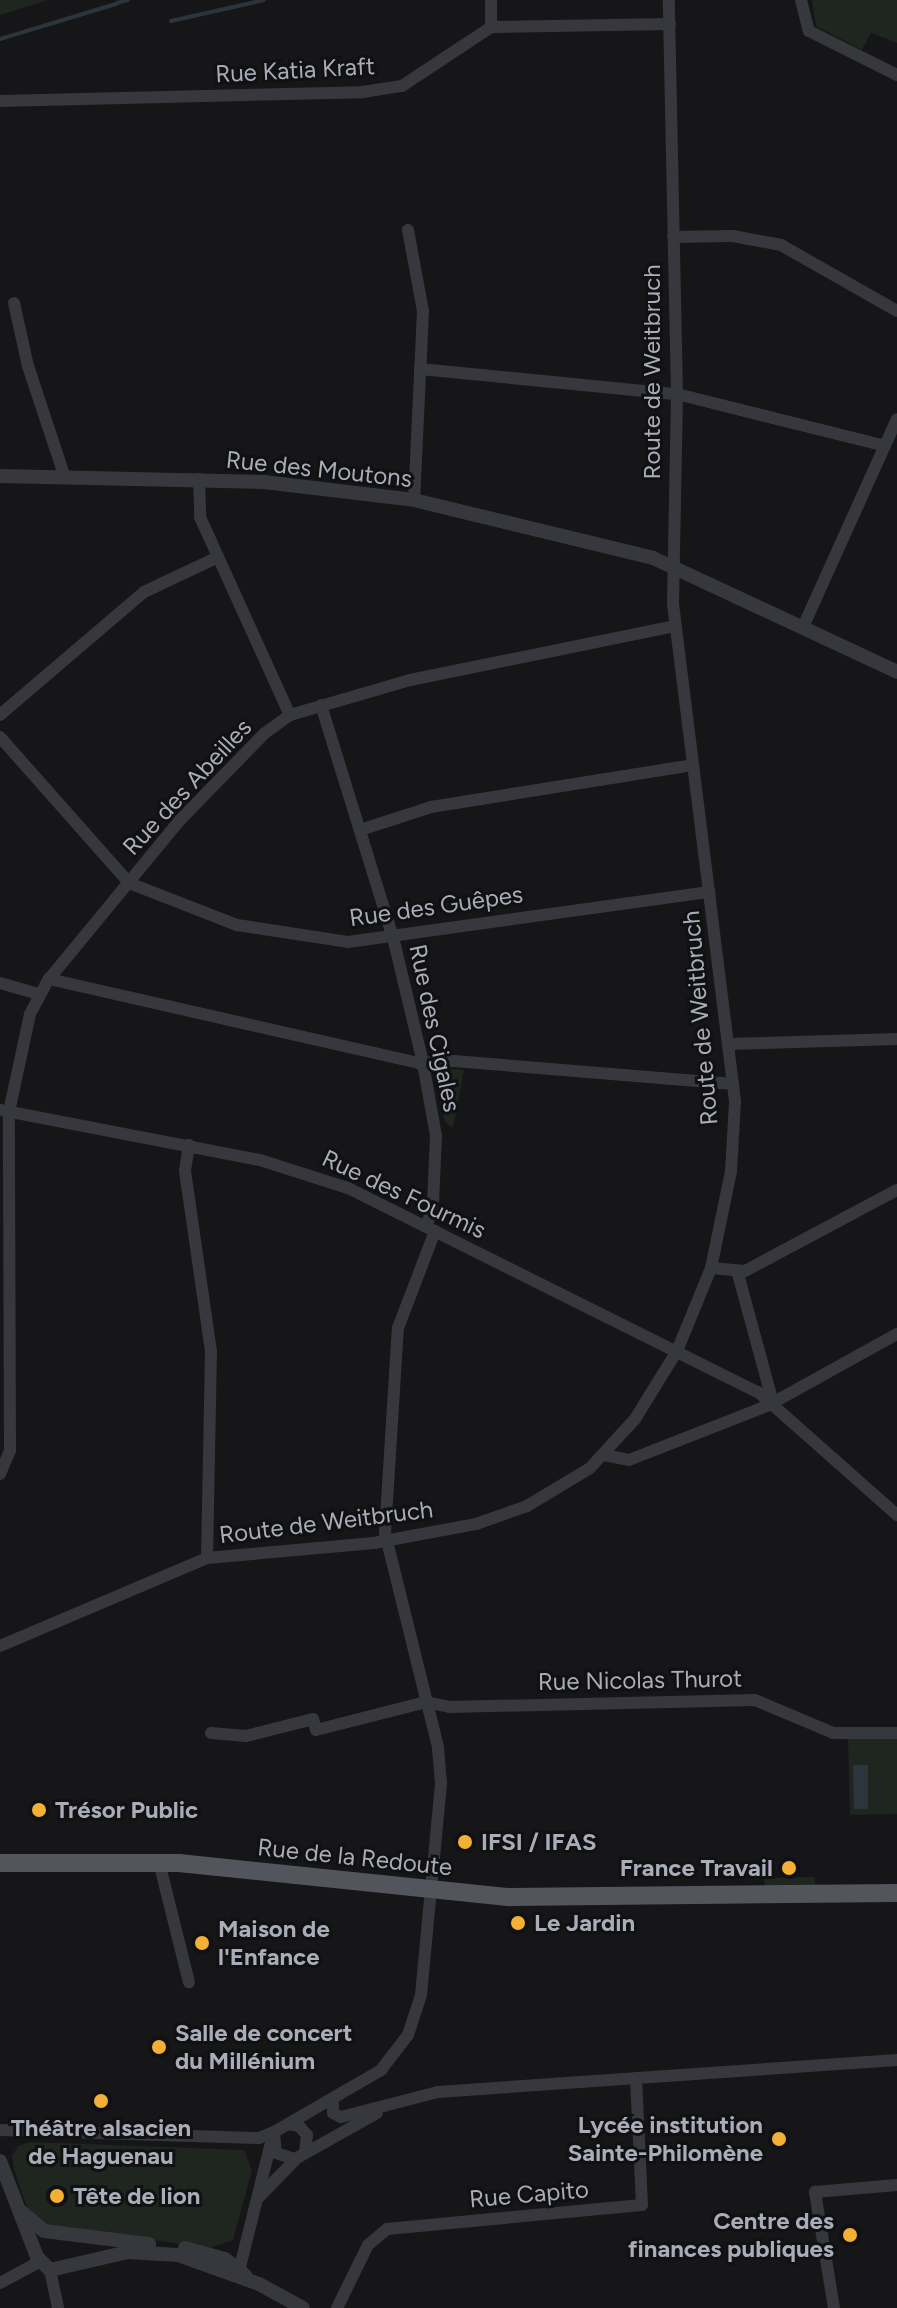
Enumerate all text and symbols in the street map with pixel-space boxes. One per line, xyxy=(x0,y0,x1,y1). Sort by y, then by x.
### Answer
street label: Rue Katia Kraft xyxy=(214,51,376,89)
street label: Route de Weitbruch xyxy=(638,264,666,480)
street label: Rue des Moutons xyxy=(225,445,413,493)
street label: Rue des Abeilles xyxy=(117,713,257,861)
street label: Rue des Guêpes xyxy=(347,880,525,932)
street label: Route de Weitbruch xyxy=(676,910,724,1126)
street label: Rue des Cigales xyxy=(403,942,467,1114)
street label: Rue des Fourmis xyxy=(318,1144,490,1244)
street label: Route de Weitbruch xyxy=(217,1495,435,1549)
street label: Rue Nicolas Thurot xyxy=(538,1664,742,1696)
place label: Trésor Public xyxy=(55,1796,198,1824)
marker: Trésor Public xyxy=(30,1801,48,1819)
place label: IFSI / IFAS xyxy=(481,1828,596,1856)
street label: Rue de la Redoute xyxy=(256,1832,454,1882)
marker: IFSI / IFAS xyxy=(456,1833,474,1851)
place label: France Travail xyxy=(620,1854,773,1882)
marker: France Travail xyxy=(780,1859,798,1877)
place label: Le Jardin xyxy=(534,1909,635,1937)
marker: Le Jardin xyxy=(509,1914,527,1932)
place label: Maison de l'Enfance xyxy=(218,1915,330,1971)
marker: Maison de l'Enfance xyxy=(193,1934,211,1952)
place label: Salle de concert du Millénium xyxy=(175,2019,352,2075)
marker: Salle de concert du Millénium xyxy=(150,2038,168,2056)
marker: Théâtre alsacien de Haguenau xyxy=(92,2092,110,2110)
place label: Lycée institution Sainte-Philomène xyxy=(568,2111,763,2167)
place label: Théâtre alsacien de Haguenau xyxy=(11,2114,191,2170)
marker: Lycée institution Sainte-Philomène xyxy=(770,2130,788,2148)
street label: Rue Capito xyxy=(468,2174,590,2214)
place label: Tête de lion xyxy=(73,2182,200,2210)
marker: Tête de lion xyxy=(48,2187,66,2205)
place label: Centre des finances publiques xyxy=(628,2207,834,2263)
marker: Centre des finances publiques xyxy=(841,2226,859,2244)

